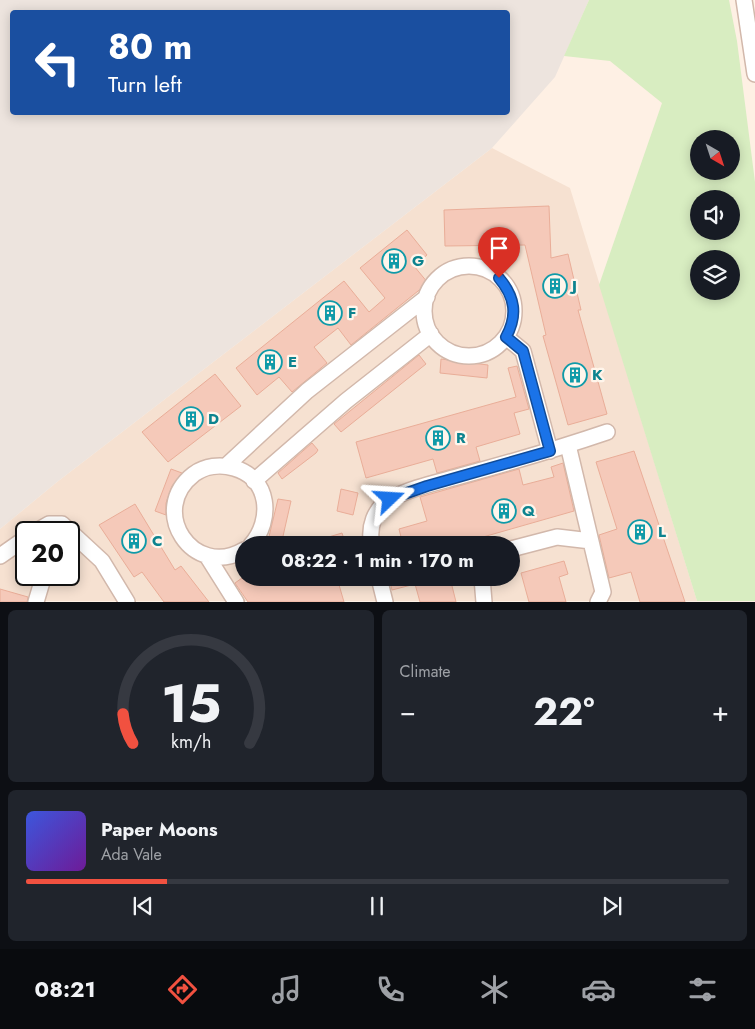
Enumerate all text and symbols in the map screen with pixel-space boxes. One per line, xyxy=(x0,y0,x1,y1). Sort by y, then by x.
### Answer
text: 80 m xyxy=(108,22,192,72)
icon: left xyxy=(25,30,90,95)
text: Turn left xyxy=(108,68,182,100)
north arrow xyxy=(690,130,740,180)
map controls xyxy=(690,130,740,300)
button: sound xyxy=(690,190,740,240)
pin xyxy=(478,227,520,278)
icon: arrive xyxy=(485,234,513,262)
building icon: G xyxy=(381,248,407,274)
place label: G xyxy=(412,250,424,272)
button: layers xyxy=(690,250,740,300)
building icon: J xyxy=(542,273,568,299)
place label: J xyxy=(569,275,577,297)
building icon: F xyxy=(317,300,343,326)
place label: F xyxy=(348,302,356,324)
building icon: E xyxy=(257,349,283,375)
place label: E xyxy=(288,351,297,373)
building icon: K xyxy=(562,362,588,388)
place label: K xyxy=(592,364,603,386)
building icon: D xyxy=(178,406,204,432)
place label: D xyxy=(208,408,219,430)
building icon: R xyxy=(425,425,451,451)
place label: R xyxy=(456,427,466,449)
position arrow xyxy=(363,472,415,524)
building icon: Q xyxy=(491,498,517,524)
place label: Q xyxy=(522,500,536,522)
building icon: L xyxy=(627,519,653,545)
speed limit sign: 20 xyxy=(15,521,80,586)
place label: L xyxy=(658,521,666,543)
building icon: C xyxy=(121,528,147,554)
place label: C xyxy=(152,530,163,552)
text: 08:22 · 1 min · 170 m xyxy=(281,547,474,574)
text: Climate xyxy=(400,660,451,683)
text: 15 xyxy=(161,666,221,742)
text: 22° xyxy=(533,684,594,739)
text: − xyxy=(400,691,416,732)
text: + xyxy=(712,691,729,732)
text: km/h xyxy=(171,729,211,755)
text: Paper Moons xyxy=(101,816,218,843)
text: Ada Vale xyxy=(101,843,162,866)
icon: previous xyxy=(129,892,157,920)
icon: pause xyxy=(363,892,391,920)
icon: next xyxy=(598,892,626,920)
icon: directions xyxy=(165,972,200,1007)
icon: music xyxy=(269,972,304,1007)
icon: phone xyxy=(373,972,408,1007)
icon: climate xyxy=(477,972,512,1007)
icon: car xyxy=(581,972,616,1007)
icon: filters xyxy=(685,972,720,1007)
text: 08:21 xyxy=(35,973,96,1005)

